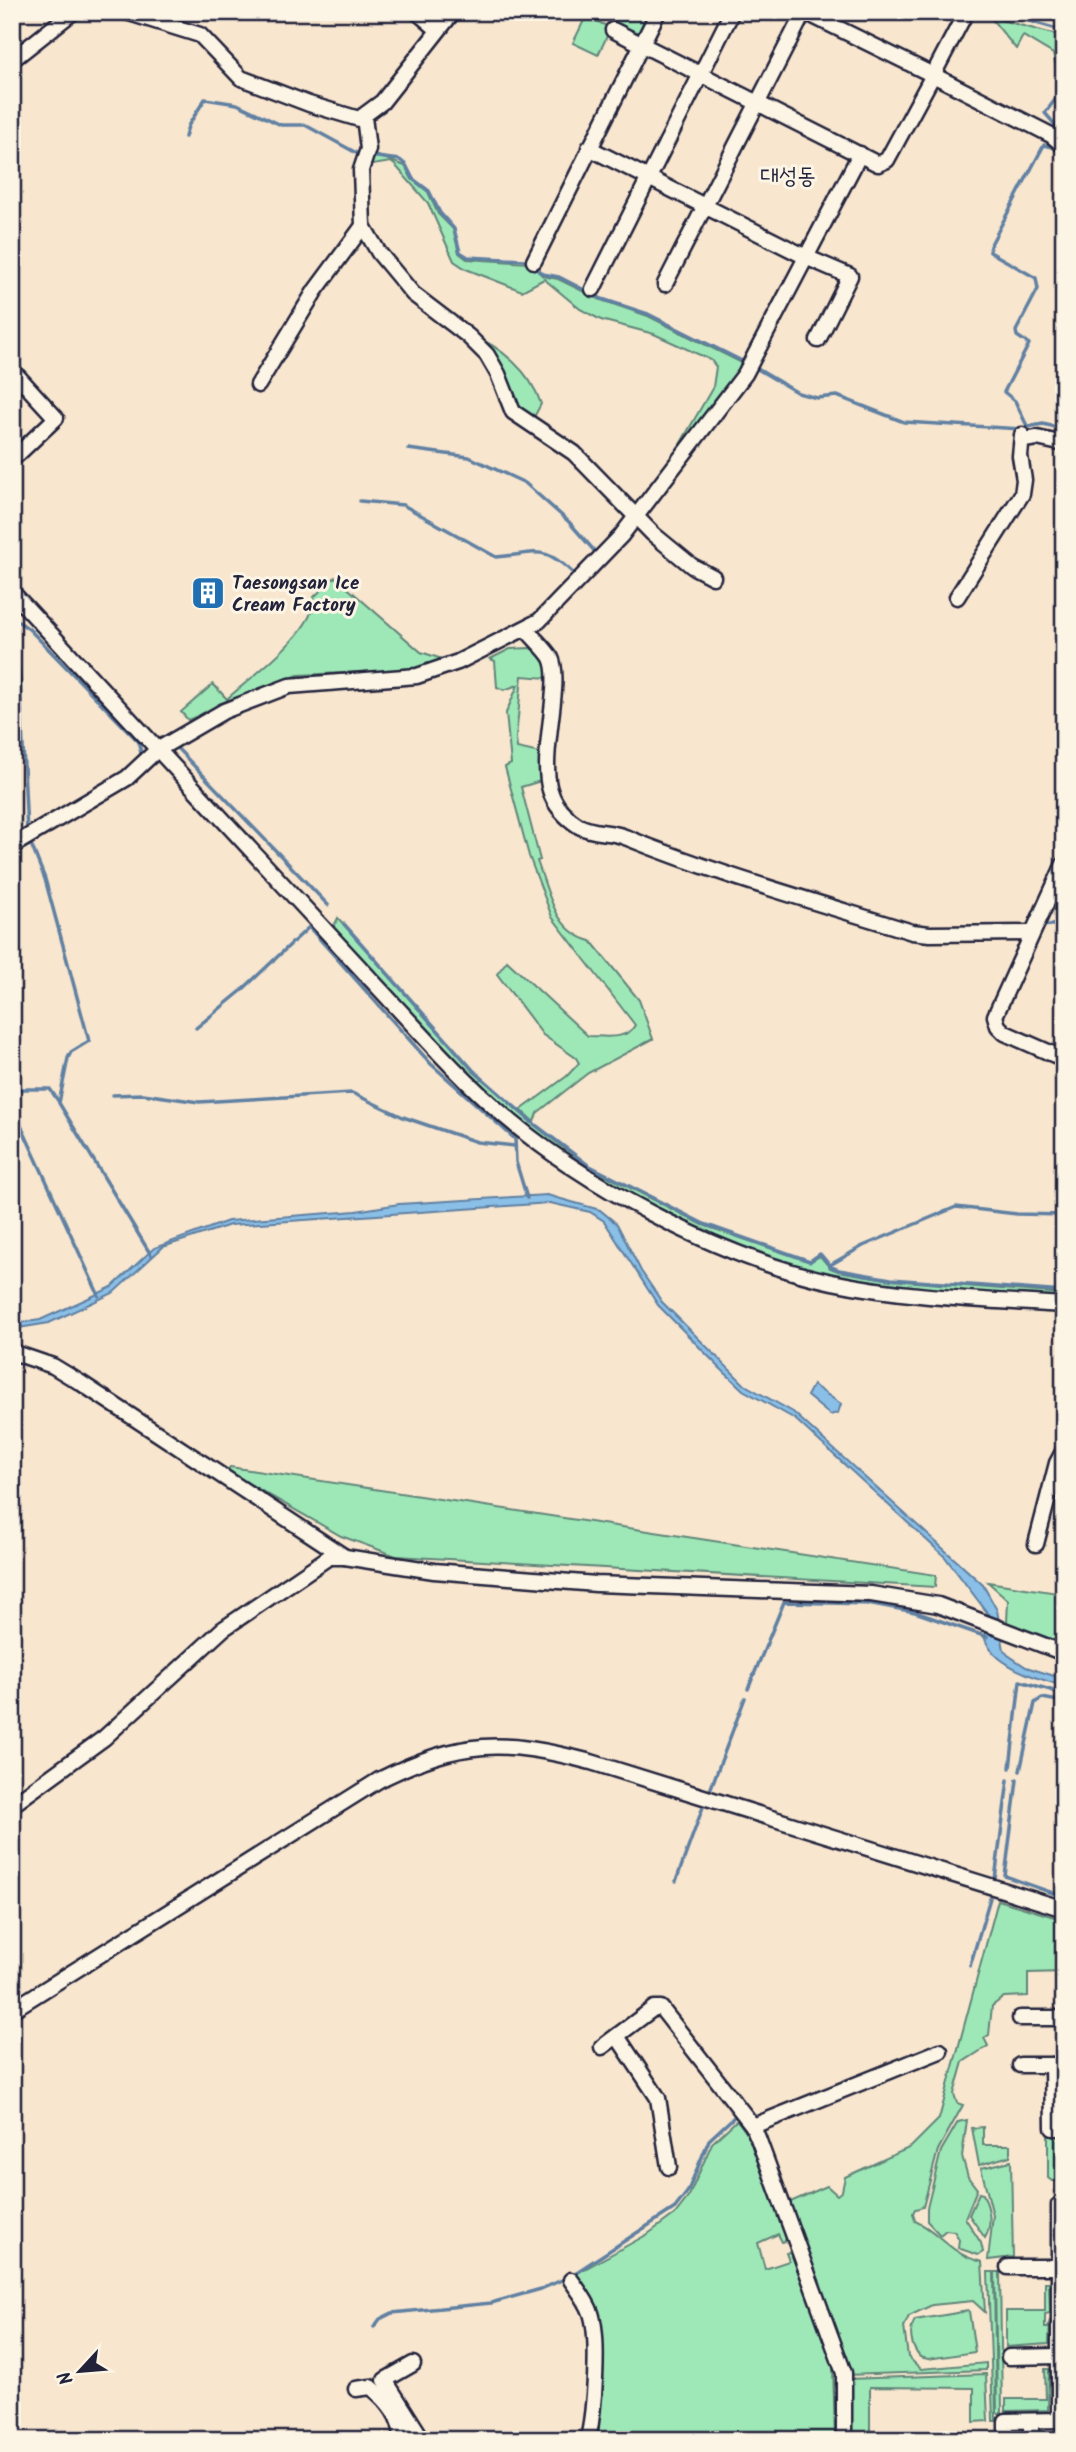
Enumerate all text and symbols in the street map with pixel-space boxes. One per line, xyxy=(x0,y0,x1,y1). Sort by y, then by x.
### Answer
district label: 대성동 xyxy=(760,159,816,195)
place label: Taesongsan Ice Cream Factory xyxy=(232,569,359,621)
building icon: Taesongsan Ice Cream Factory xyxy=(189,574,227,612)
north arrow xyxy=(46,2336,116,2406)
text: N xyxy=(50,2366,83,2390)

